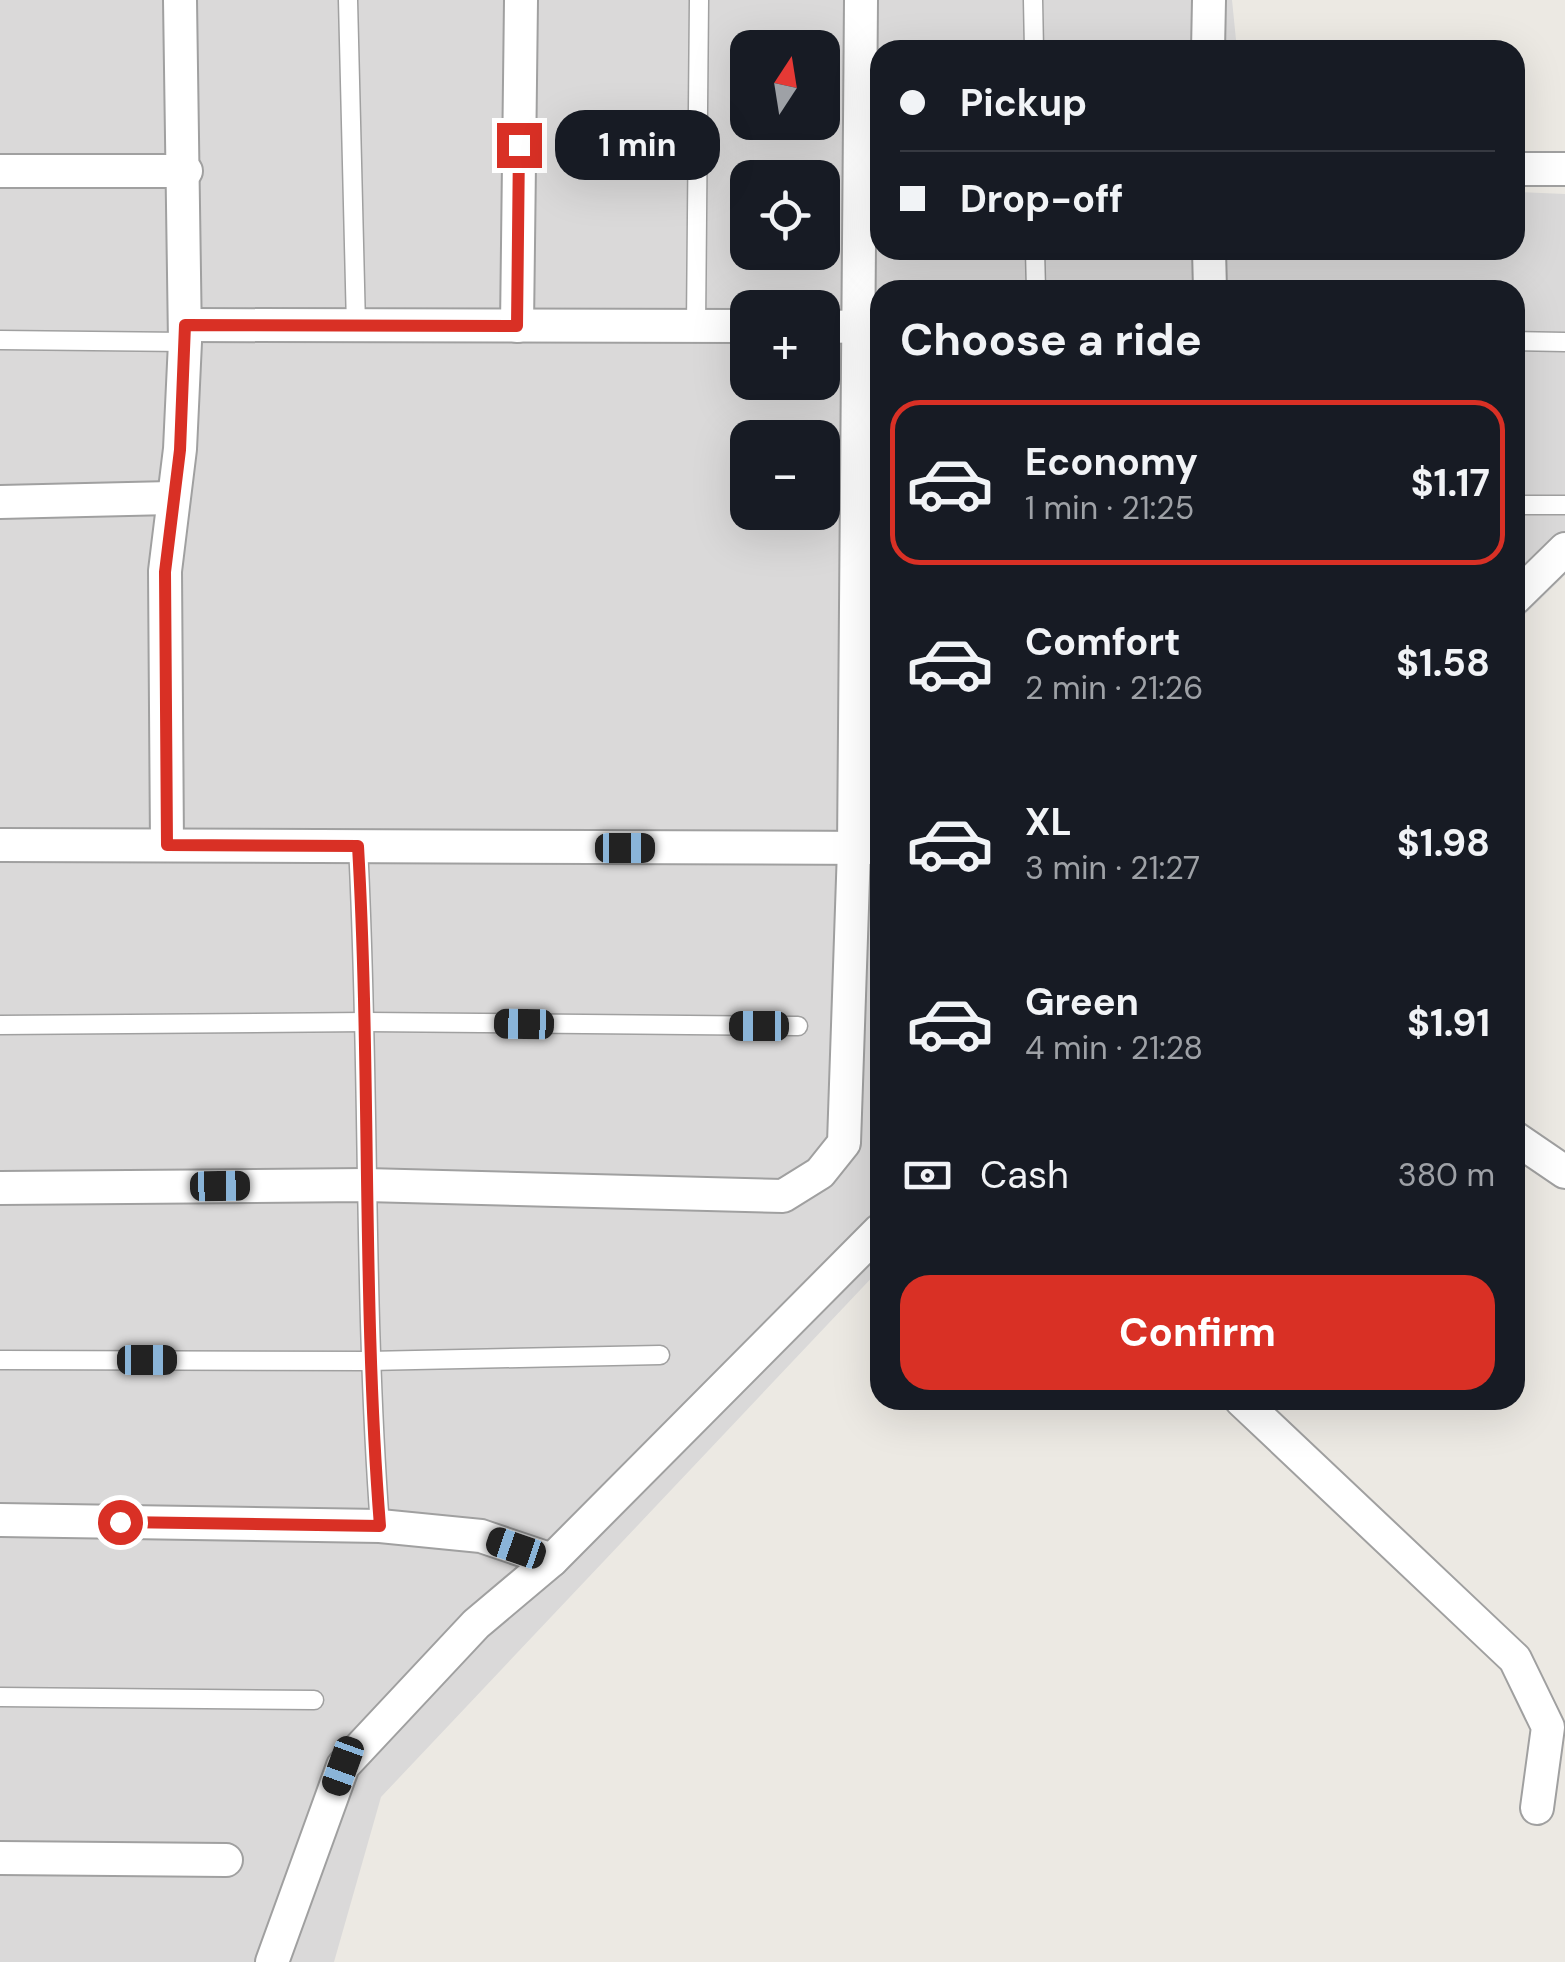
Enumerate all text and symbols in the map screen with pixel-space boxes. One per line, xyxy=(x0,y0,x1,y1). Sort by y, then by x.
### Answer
north arrow xyxy=(730,30,840,140)
map controls xyxy=(730,30,840,530)
text: Pickup xyxy=(960,78,1087,128)
callout: 1 min xyxy=(554,110,719,180)
route end xyxy=(497,123,542,168)
text: 1 min xyxy=(599,124,676,166)
button: locate xyxy=(730,160,840,270)
text: Drop-off xyxy=(960,174,1123,224)
button: + xyxy=(730,290,840,400)
text: Choose a ride xyxy=(900,310,1202,369)
button: − xyxy=(730,420,840,530)
text: Economy xyxy=(1025,437,1198,487)
icon: car xyxy=(905,438,995,528)
text: $1.17 xyxy=(1411,458,1490,508)
text: 1 min · 21:25 xyxy=(1025,487,1194,529)
text: Comfort xyxy=(1025,617,1181,667)
icon: car xyxy=(905,618,995,708)
text: $1.58 xyxy=(1396,638,1490,688)
text: 2 min · 21:26 xyxy=(1025,667,1203,709)
text: XL xyxy=(1025,797,1072,847)
icon: car xyxy=(905,798,995,888)
text: $1.98 xyxy=(1397,818,1490,868)
car xyxy=(595,833,655,863)
text: 3 min · 21:27 xyxy=(1025,847,1200,889)
text: Green xyxy=(1025,977,1139,1027)
icon: car xyxy=(905,978,995,1068)
text: $1.91 xyxy=(1407,998,1490,1048)
car xyxy=(494,1008,554,1040)
car xyxy=(729,1011,789,1041)
text: 4 min · 21:28 xyxy=(1025,1027,1203,1069)
icon: cash xyxy=(900,1148,955,1203)
text: Cash xyxy=(980,1150,1069,1200)
text: 380 m xyxy=(1398,1154,1495,1196)
car xyxy=(190,1170,250,1202)
button: Confirm xyxy=(900,1275,1495,1390)
car xyxy=(117,1345,177,1375)
route start xyxy=(98,1500,143,1545)
car xyxy=(483,1524,549,1572)
car xyxy=(319,1733,367,1799)

